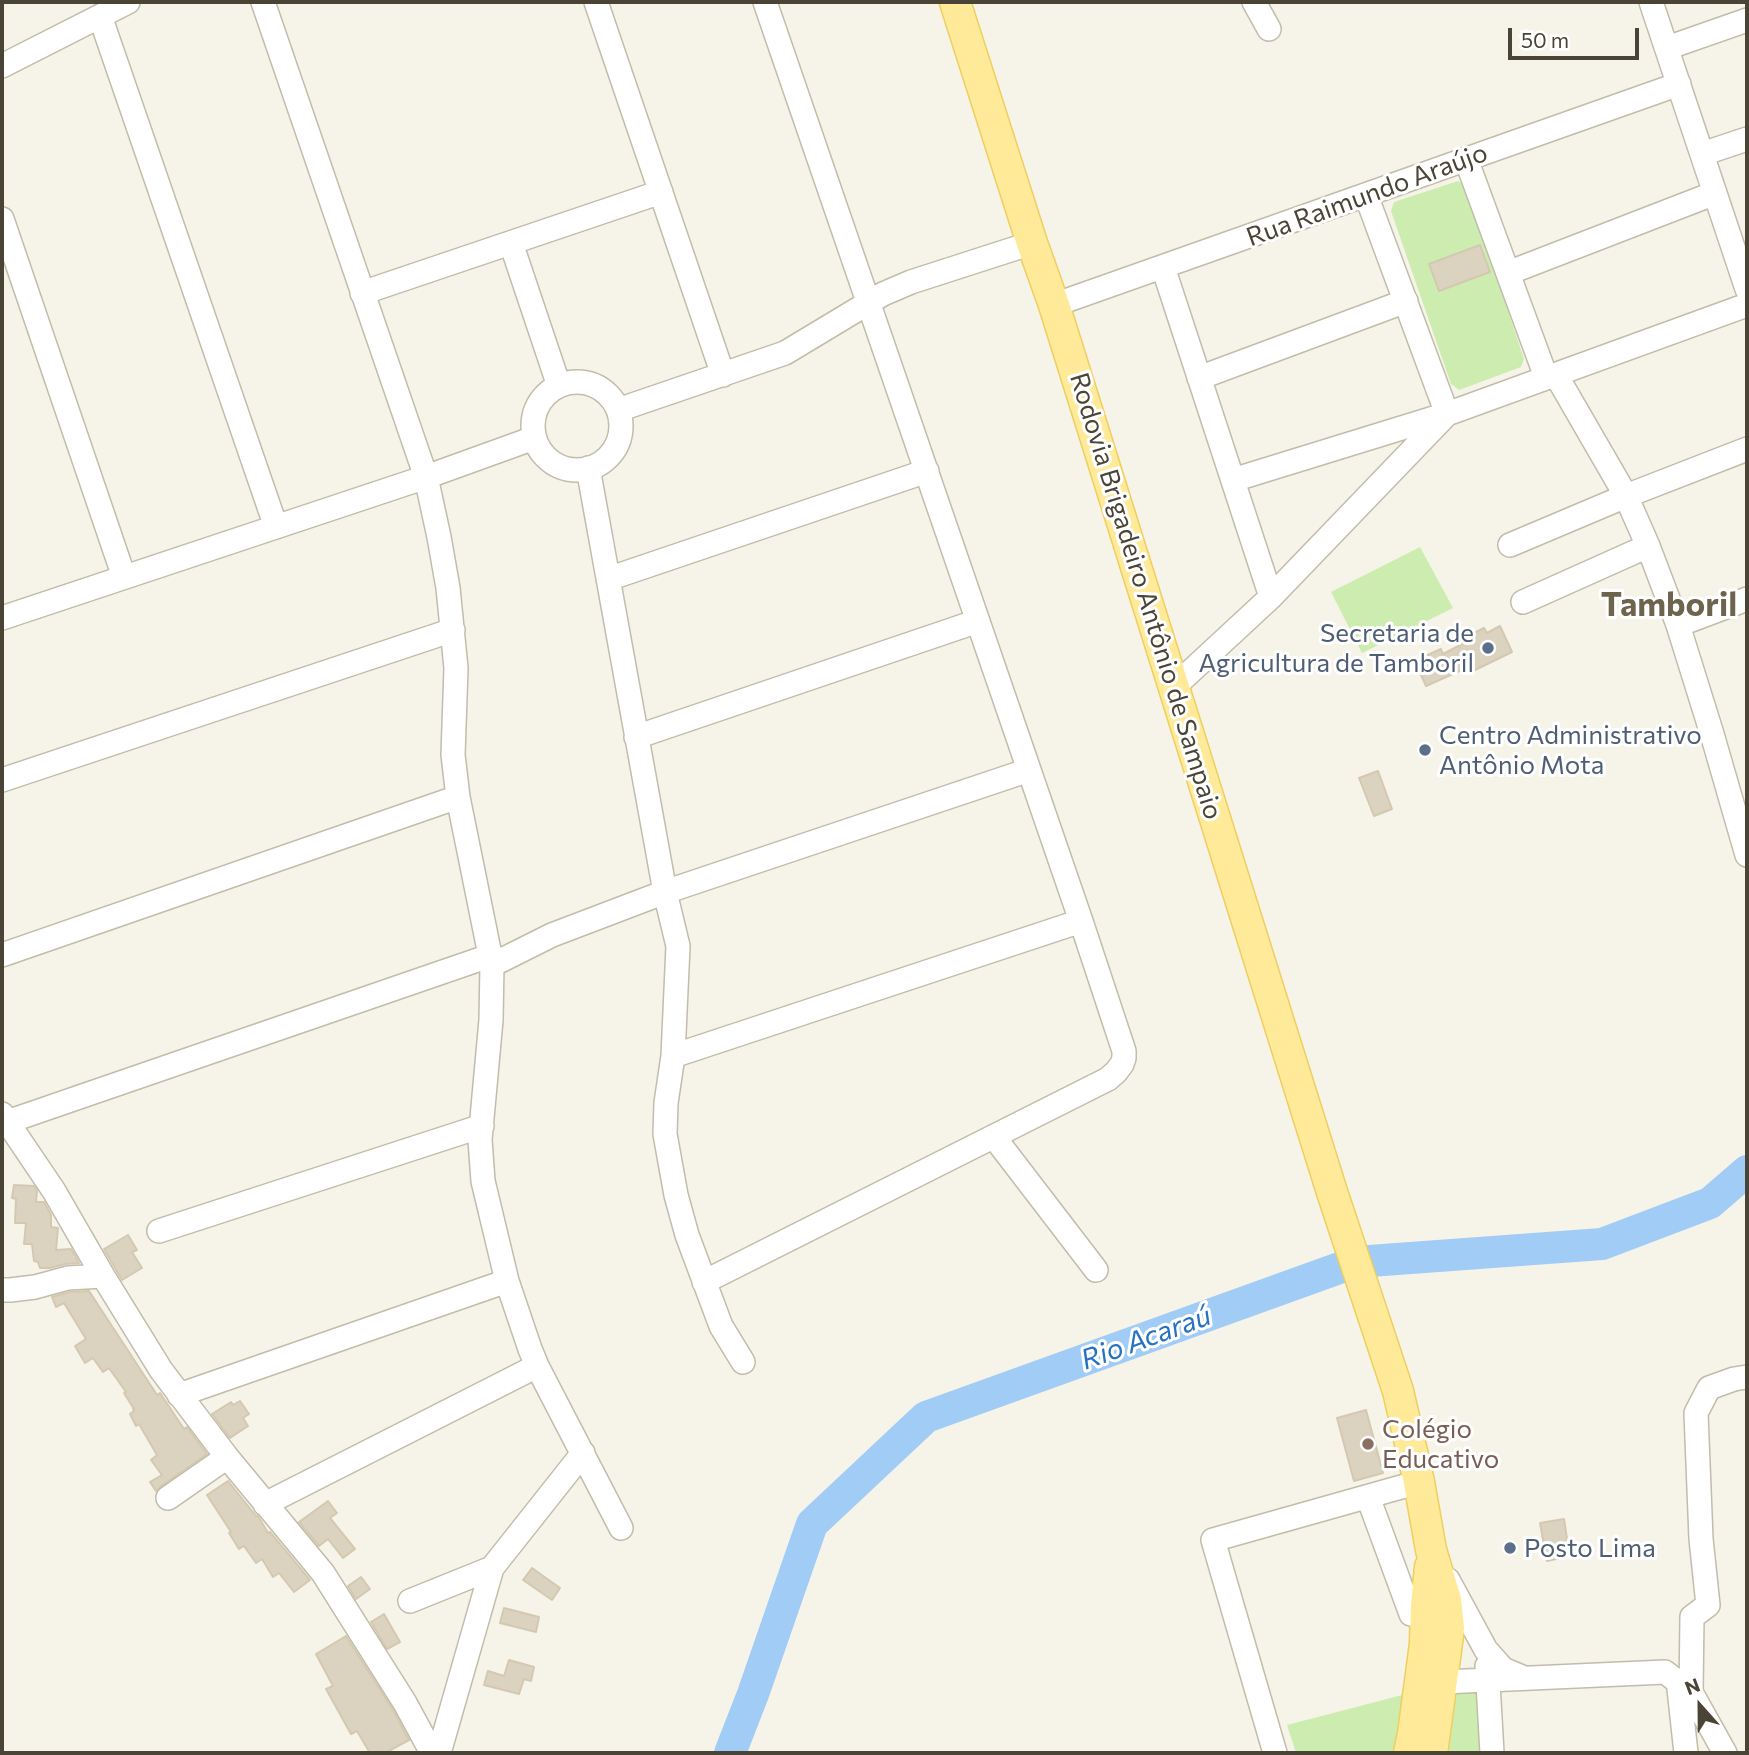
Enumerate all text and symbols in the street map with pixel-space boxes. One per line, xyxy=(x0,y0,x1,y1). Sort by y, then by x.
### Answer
scale bar xyxy=(1511,14,1642,58)
text: 50 m xyxy=(1521,27,1569,52)
street label: Rua Raimundo Araújo xyxy=(1242,137,1492,253)
street label: Rodovia Brigadeiro Antônio de Sampaio xyxy=(1063,369,1229,823)
district label: Tamboril xyxy=(1601,585,1737,625)
place label: Secretaria de Agricultura de Tamboril xyxy=(1199,617,1474,678)
marker: Secretaria de Agricultura de Tamboril xyxy=(1480,640,1496,656)
place label: Centro Administrativo Antônio Mota xyxy=(1439,719,1702,780)
marker: Centro Administrativo Antônio Mota xyxy=(1417,742,1433,758)
water label: Rio Acaraú xyxy=(1076,1299,1216,1377)
place label: Colégio Educativo xyxy=(1382,1413,1499,1474)
marker: Colégio Educativo xyxy=(1360,1436,1376,1452)
place label: Posto Lima xyxy=(1524,1532,1656,1564)
marker: Posto Lima xyxy=(1502,1540,1518,1556)
north arrow xyxy=(1665,1671,1735,1741)
text: N xyxy=(1682,1673,1703,1699)

